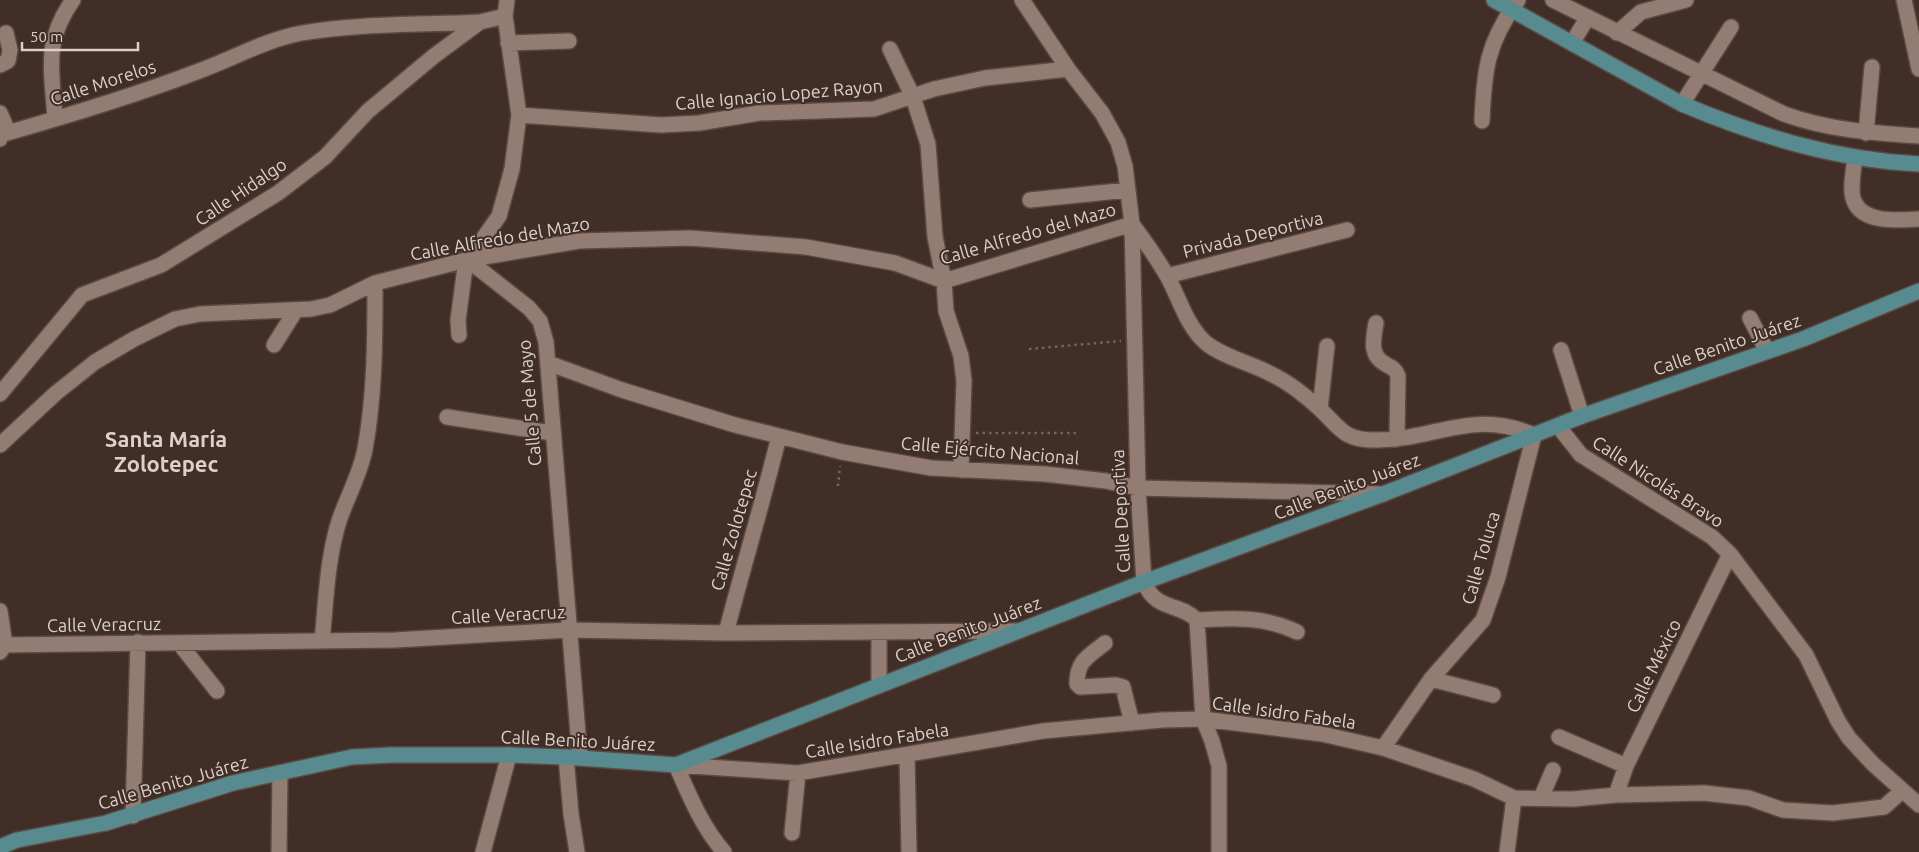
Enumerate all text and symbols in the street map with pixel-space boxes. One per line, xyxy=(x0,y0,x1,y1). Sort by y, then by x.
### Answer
scale bar xyxy=(22,20,139,52)
text: 50 m xyxy=(30,28,63,45)
street label: Calle Morelos xyxy=(47,56,158,109)
street label: Calle Ignacio Lopez Rayon xyxy=(674,75,883,113)
street label: Calle Hidalgo xyxy=(191,153,290,229)
street label: Calle Alfredo del Mazo xyxy=(938,198,1118,268)
street label: Privada Deportiva xyxy=(1181,207,1325,261)
street label: Calle Alfredo del Mazo xyxy=(409,212,591,264)
street label: Calle Benito Juárez xyxy=(1650,309,1803,379)
street label: Calle 5 de Mayo xyxy=(514,339,544,467)
district label: Santa María Zolotepec xyxy=(105,426,227,476)
street label: Calle Nicolás Bravo xyxy=(1589,431,1728,531)
street label: Calle Ejército Nacional xyxy=(900,432,1080,468)
street label: Calle Deportiva xyxy=(1107,449,1133,573)
street label: Calle Benito Juárez xyxy=(1271,449,1423,523)
street label: Calle Zolotepec xyxy=(706,467,760,593)
street label: Calle Toluca xyxy=(1457,509,1503,607)
street label: Calle Benito Juárez xyxy=(892,592,1044,666)
street label: Calle Veracruz xyxy=(450,601,566,627)
street label: Calle Veracruz xyxy=(47,613,161,635)
street label: Calle México xyxy=(1622,615,1684,716)
street label: Calle Isidro Fabela xyxy=(1211,692,1357,732)
street label: Calle Isidro Fabela xyxy=(804,719,950,761)
street label: Calle Benito Juárez xyxy=(500,726,656,754)
street label: Calle Benito Juárez xyxy=(96,751,250,813)

